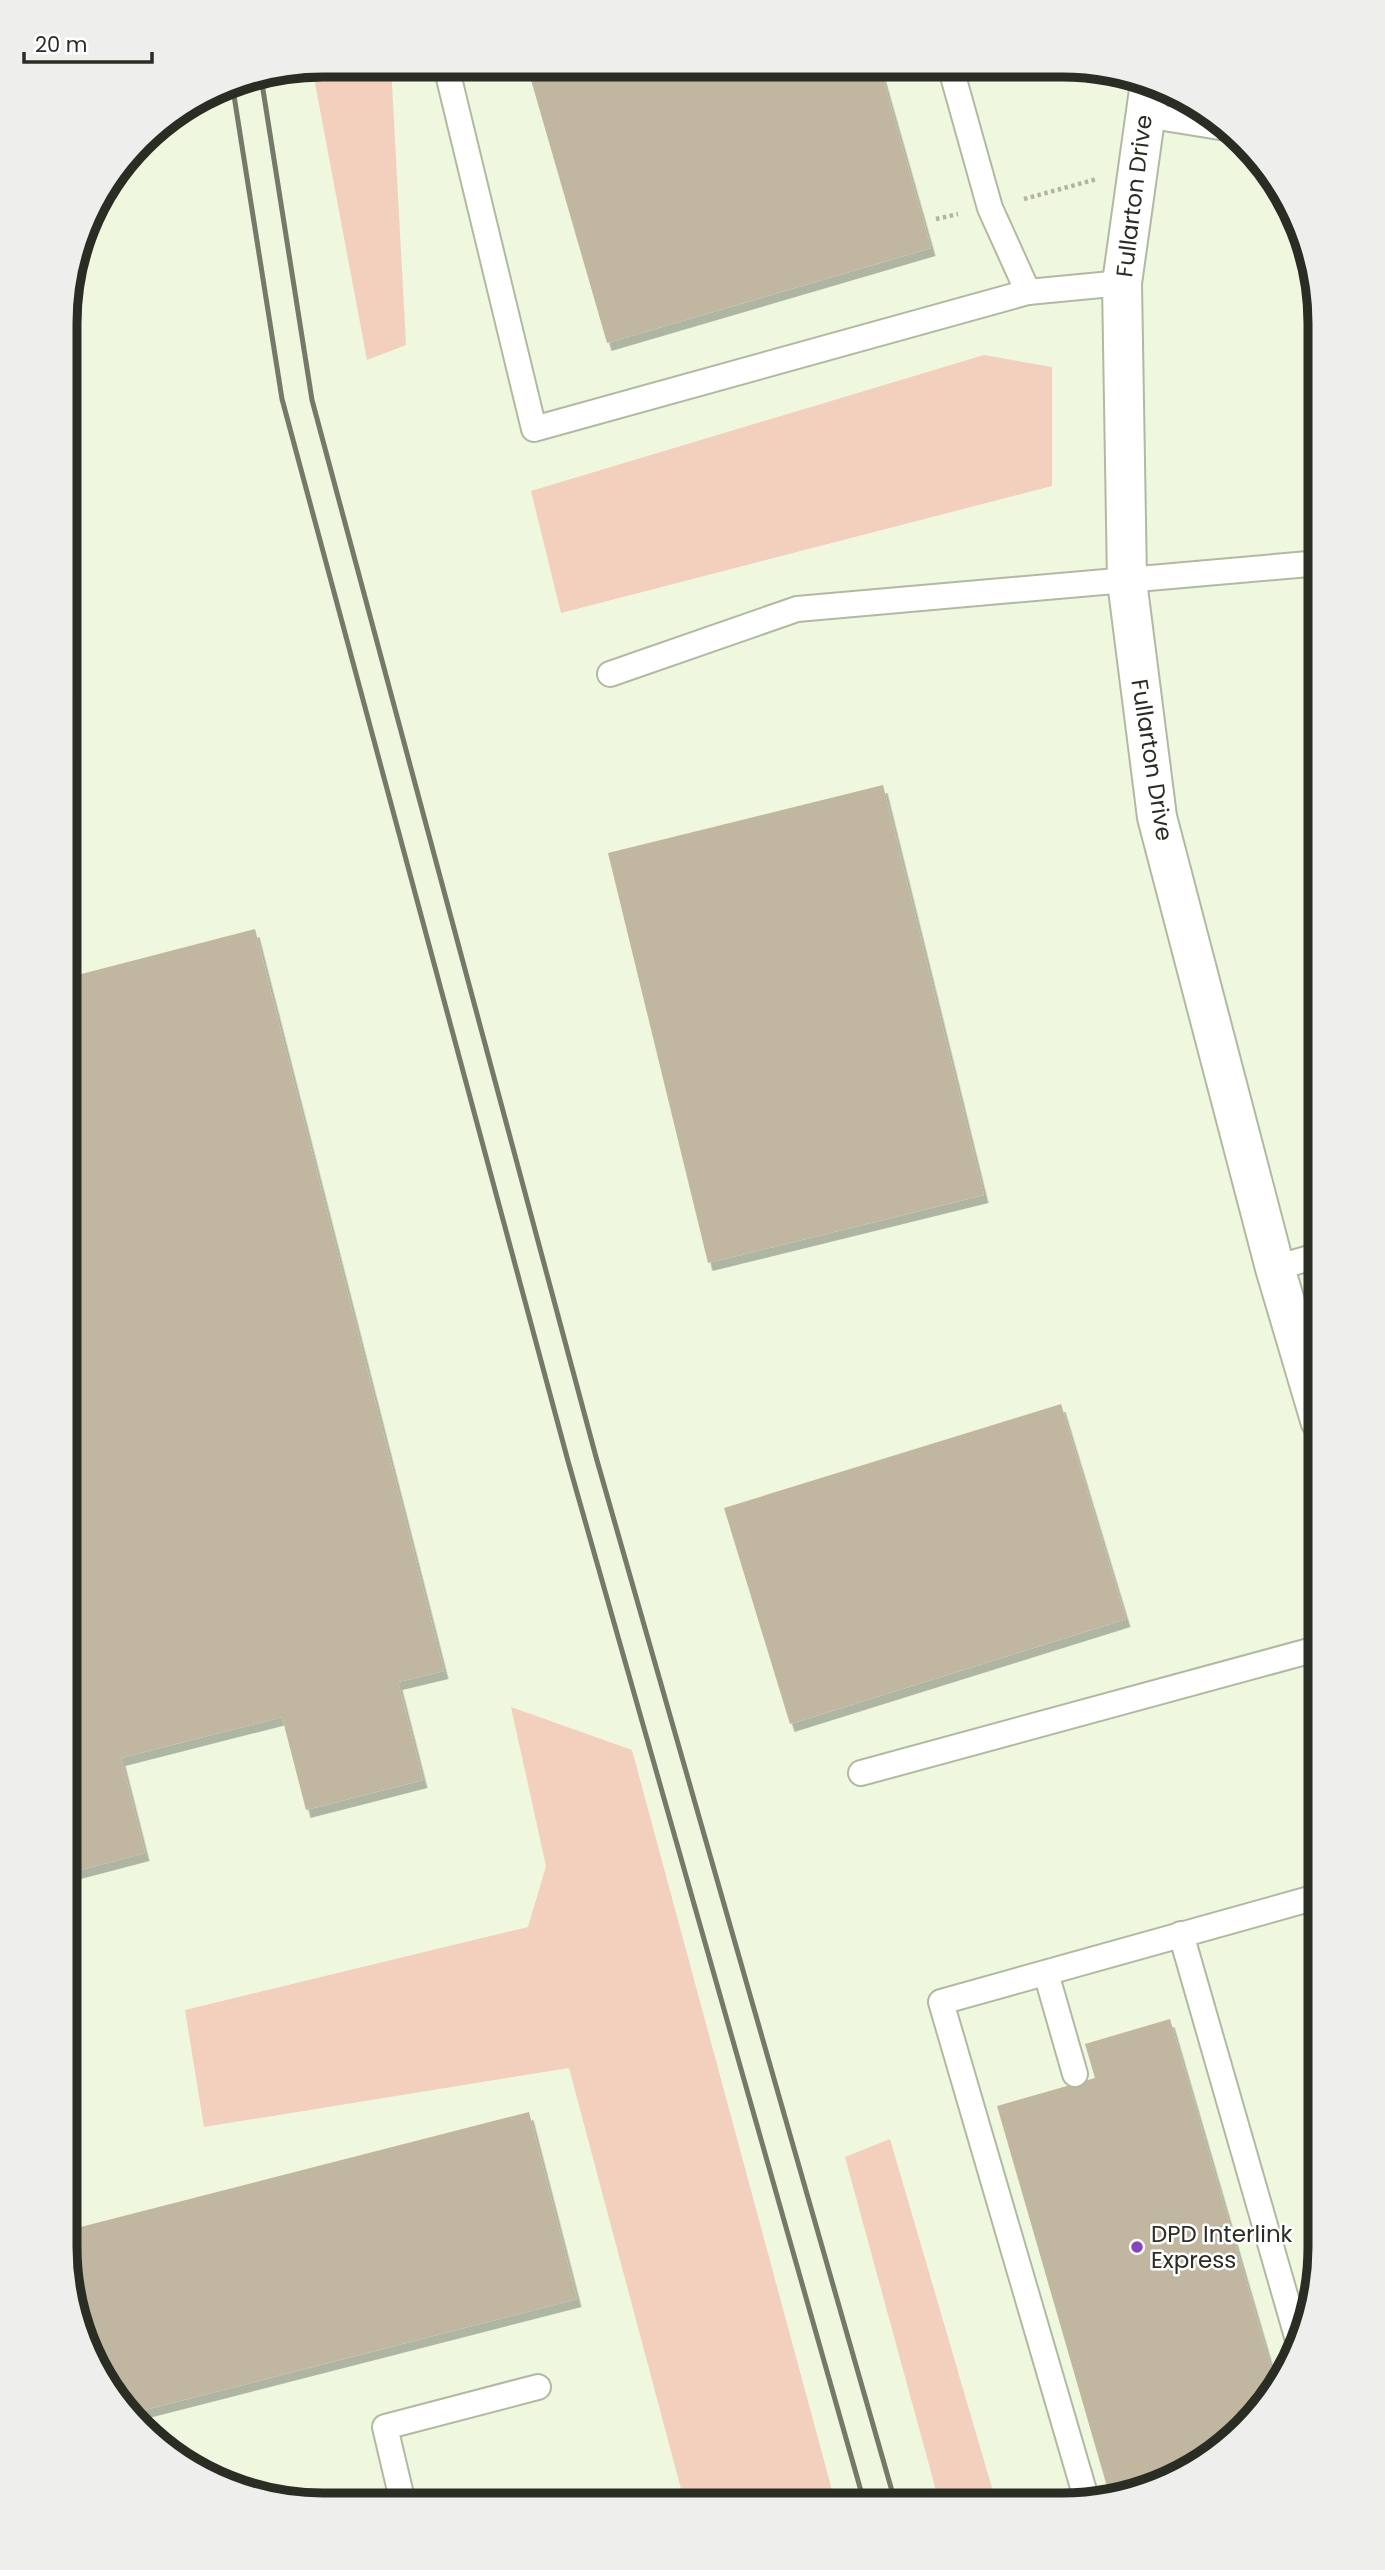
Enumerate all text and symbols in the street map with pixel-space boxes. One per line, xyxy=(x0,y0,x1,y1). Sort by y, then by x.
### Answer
scale bar xyxy=(24,21,152,65)
text: 20 m xyxy=(35,30,88,59)
street label: Fullarton Drive xyxy=(1108,113,1160,279)
street label: Fullarton Drive xyxy=(1123,677,1181,843)
place label: DPD Interlink Express xyxy=(1151,2218,1293,2276)
marker: DPD Interlink Express xyxy=(1129,2239,1145,2255)

